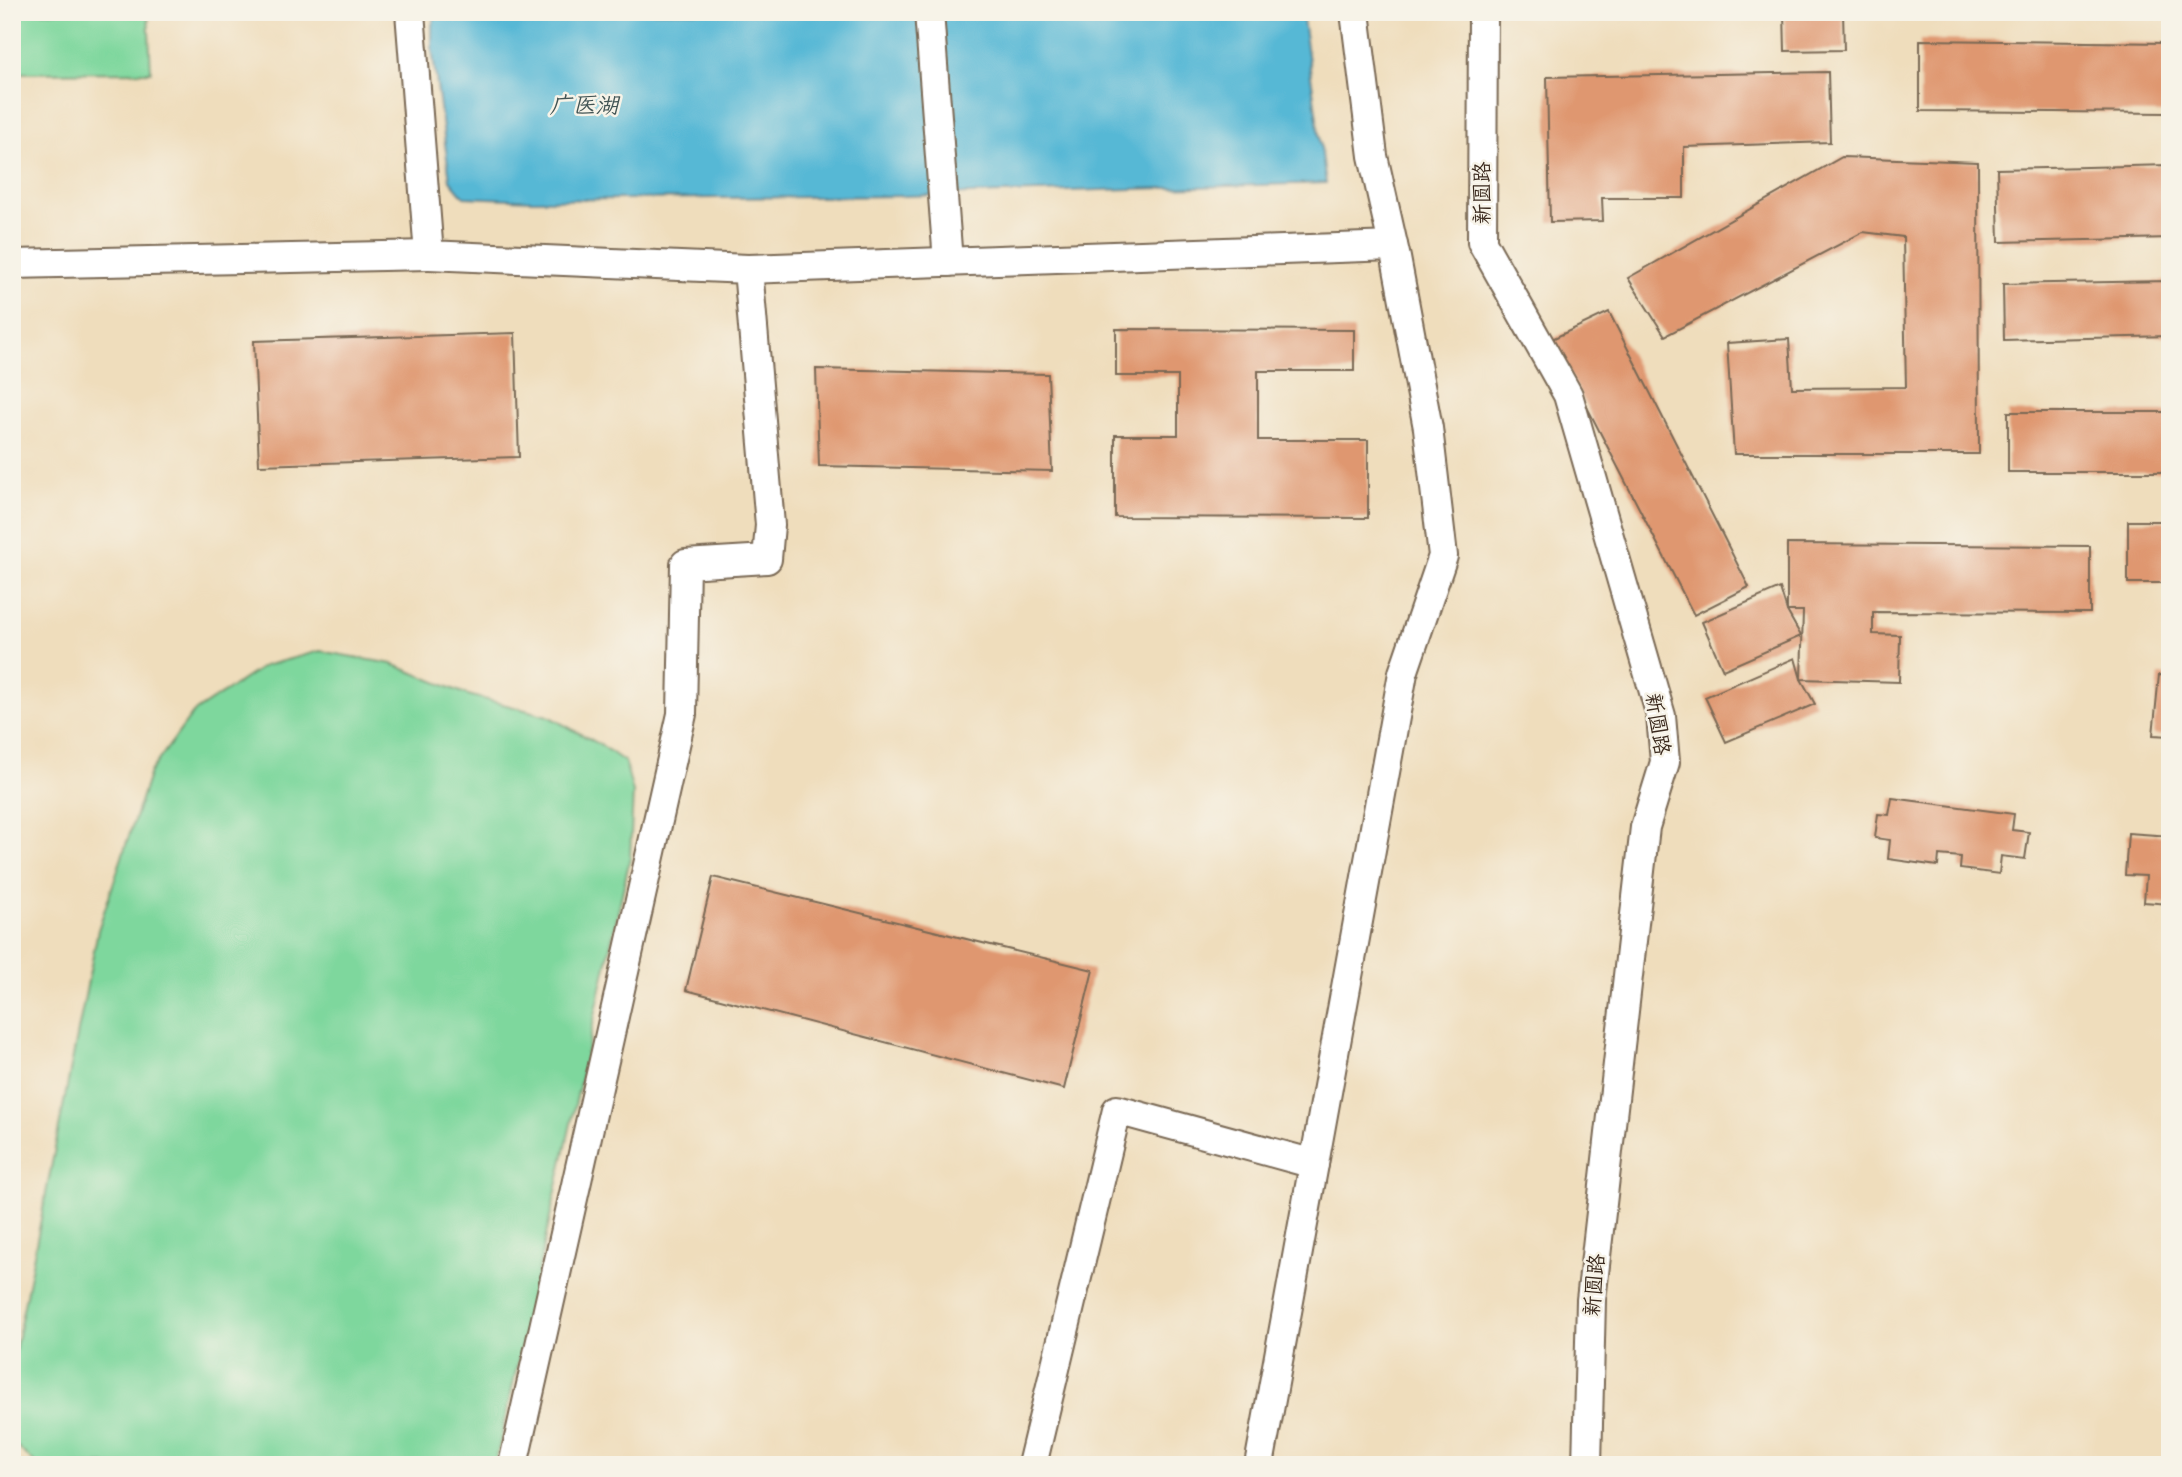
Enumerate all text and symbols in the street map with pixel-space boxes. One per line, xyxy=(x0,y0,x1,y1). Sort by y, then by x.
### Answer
water label: 广医湖 xyxy=(550,92,621,125)
street label: 新圆路 xyxy=(1470,162,1500,225)
street label: 新圆路 xyxy=(1635,691,1675,758)
street label: 新圆路 xyxy=(1579,1253,1615,1318)

